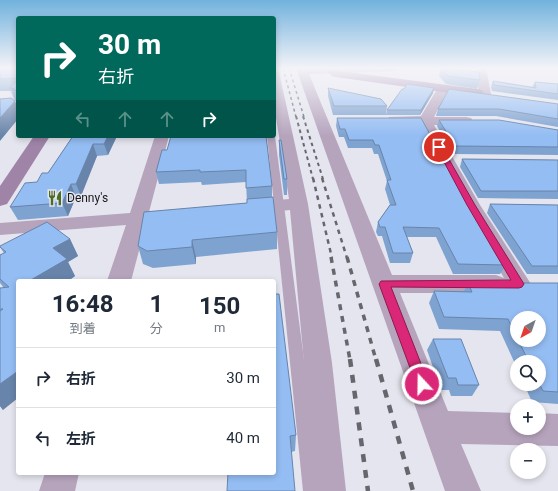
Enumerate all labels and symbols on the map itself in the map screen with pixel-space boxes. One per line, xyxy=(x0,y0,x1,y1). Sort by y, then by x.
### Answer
pin xyxy=(422,130,456,164)
restaurant icon: Denny's xyxy=(46,189,64,207)
place label: Denny's xyxy=(67,191,108,205)
north arrow xyxy=(510,311,546,347)
position arrow xyxy=(401,363,443,405)

